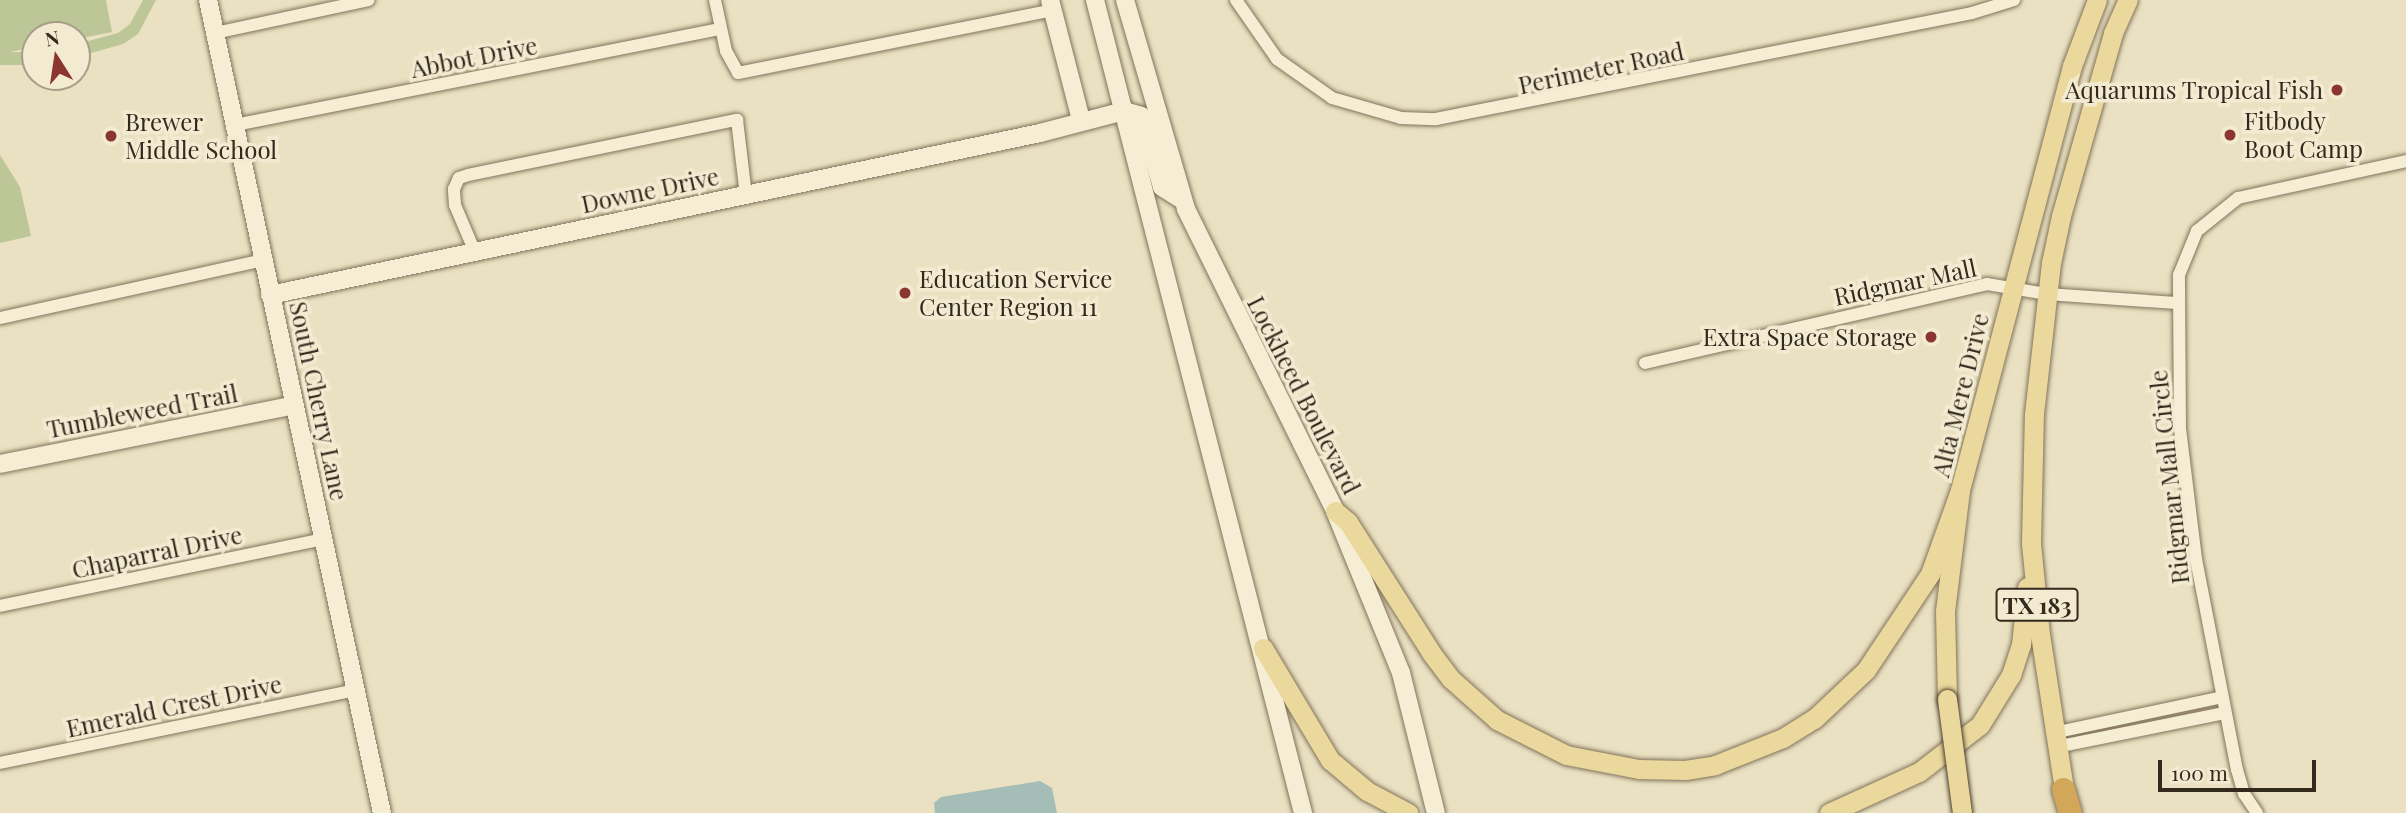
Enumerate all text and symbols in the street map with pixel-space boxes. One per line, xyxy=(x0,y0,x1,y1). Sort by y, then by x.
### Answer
north arrow xyxy=(21,21,91,91)
text: N xyxy=(43,23,61,52)
street label: Abbot Drive xyxy=(408,31,540,83)
street label: Perimeter Road xyxy=(1515,36,1687,100)
place label: Aquarums Tropical Fish xyxy=(2065,76,2323,104)
marker: Aquarums Tropical Fish xyxy=(2329,82,2345,98)
place label: Fitbody Boot Camp xyxy=(2244,107,2363,163)
place label: Brewer Middle School xyxy=(125,108,277,164)
marker: Fitbody Boot Camp xyxy=(2222,127,2238,143)
marker: Brewer Middle School xyxy=(103,128,119,144)
street label: Downe Drive xyxy=(579,161,721,219)
street label: Ridgmar Mall xyxy=(1831,253,1979,311)
place label: Education Service Center Region 11 xyxy=(919,265,1112,321)
marker: Education Service Center Region 11 xyxy=(897,285,913,301)
street label: Lockheed Boulevard xyxy=(1242,291,1366,499)
street label: South Cherry Lane xyxy=(284,299,354,503)
street label: Alta Mere Drive xyxy=(1926,310,1994,480)
place label: Extra Space Storage xyxy=(1702,323,1917,351)
marker: Extra Space Storage xyxy=(1923,329,1939,345)
street label: Ridgmar Mall Circle xyxy=(2143,368,2195,586)
street label: Tumbleweed Trail xyxy=(44,378,240,444)
street label: Chaparral Drive xyxy=(69,520,245,584)
road number: TX 183 xyxy=(1995,586,2079,624)
street label: Emerald Crest Drive xyxy=(63,669,285,743)
scale bar xyxy=(2161,746,2318,790)
text: 100 m xyxy=(2171,758,2228,786)

